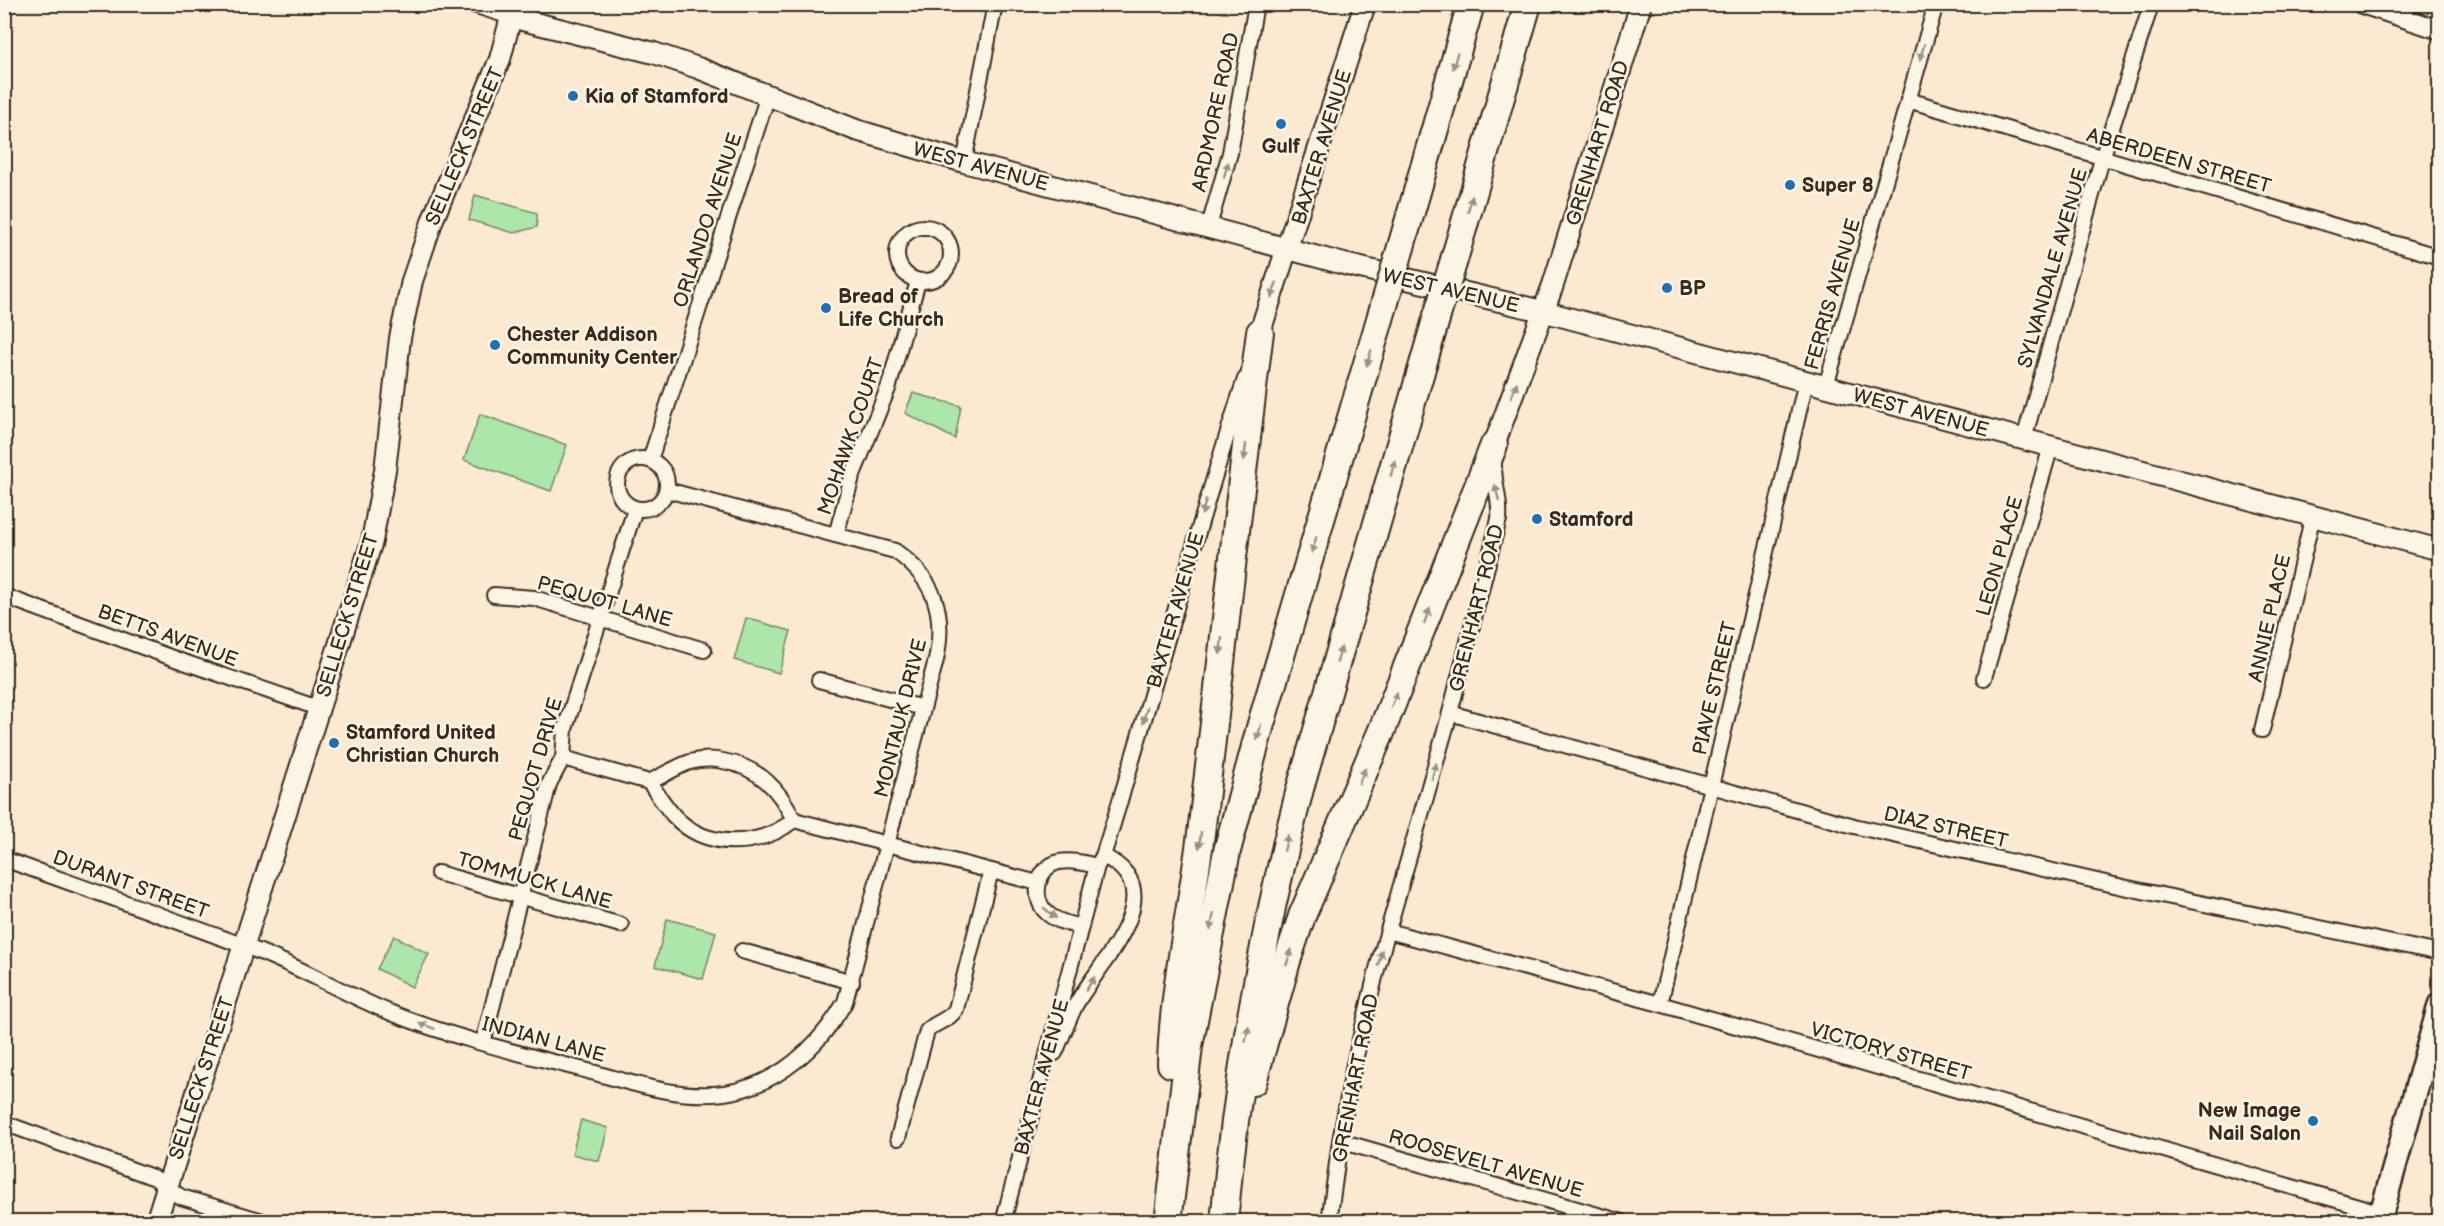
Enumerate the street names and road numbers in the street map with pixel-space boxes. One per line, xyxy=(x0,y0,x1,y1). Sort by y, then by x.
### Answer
street label: ARDMORE ROAD xyxy=(1187,30,1245,194)
street label: GRENHART ROAD xyxy=(1561,58,1635,229)
street label: SELLECK STREET xyxy=(421,64,509,229)
street label: BAXTER AVENUE xyxy=(1287,67,1357,228)
street label: ABERDEEN STREET xyxy=(2084,123,2274,199)
street label: ORLANDO AVENUE xyxy=(668,130,748,311)
street label: WEST AVENUE xyxy=(910,137,1051,197)
street label: SYLVANDALE AVENUE xyxy=(2013,166,2093,371)
street label: FERRIS AVENUE xyxy=(1800,216,1866,373)
street label: WEST AVENUE xyxy=(1380,264,1521,318)
street label: MOHAWK COURT xyxy=(813,354,889,518)
street label: WEST AVENUE xyxy=(1850,383,1991,443)
street label: LEON PLACE xyxy=(1971,494,2028,619)
street label: GRENHART ROAD xyxy=(1445,522,1509,694)
street label: BAXTER AVENUE xyxy=(1142,530,1210,691)
street label: SELLECK STREET xyxy=(312,531,384,700)
street label: ANNIE PLACE xyxy=(2244,552,2296,684)
street label: PEQUOT LANE xyxy=(534,571,675,633)
street label: BETTS AVENUE xyxy=(94,599,241,672)
street label: PIAVE STREET xyxy=(1688,619,1742,757)
street label: MONTAUK DRIVE xyxy=(870,636,932,800)
street label: PEQUOT DRIVE xyxy=(504,695,568,844)
street label: DIAZ STREET xyxy=(1881,802,2010,854)
street label: DURANT STREET xyxy=(49,846,212,924)
street label: TOMMUCK LANE xyxy=(455,847,615,914)
street label: GRENHART ROAD xyxy=(1328,992,1384,1165)
street label: SELLECK STREET xyxy=(164,994,240,1163)
street label: BAXTER AVENUE xyxy=(1010,996,1074,1158)
street label: INDIAN LANE xyxy=(479,1012,608,1068)
street label: VICTORY STREET xyxy=(1808,1018,1974,1086)
street label: ROOSEVELT AVENUE xyxy=(1386,1125,1586,1203)

